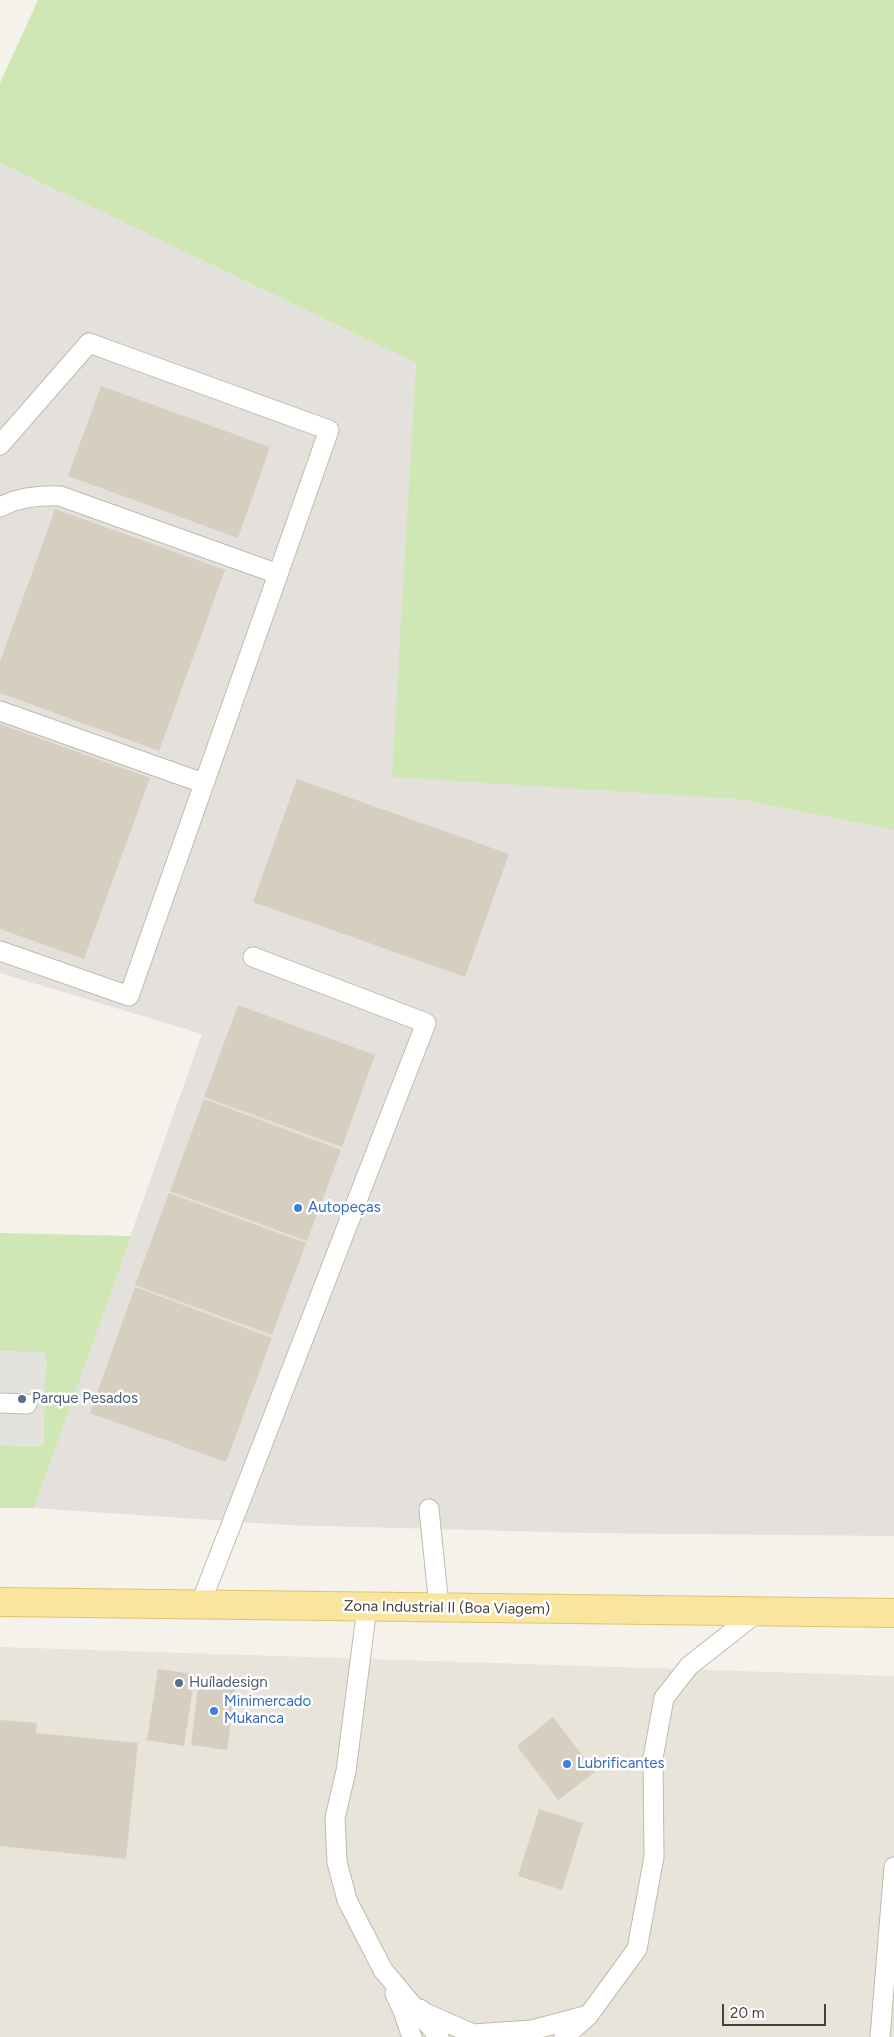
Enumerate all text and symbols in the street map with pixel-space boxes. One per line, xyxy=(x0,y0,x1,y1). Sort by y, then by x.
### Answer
place label: Autopeças xyxy=(308,1199,381,1217)
marker: Autopeças xyxy=(292,1202,304,1214)
place label: Parque Pesados xyxy=(32,1390,138,1408)
marker: Parque Pesados xyxy=(16,1393,28,1405)
street label: Zona Industrial II (Boa Viagem) xyxy=(344,1597,550,1619)
place label: Huíladesign xyxy=(189,1674,268,1692)
marker: Huíladesign xyxy=(173,1677,185,1689)
place label: Minimercado Mukanca xyxy=(224,1693,311,1728)
marker: Minimercado Mukanca xyxy=(208,1705,220,1717)
place label: Lubrificantes xyxy=(577,1755,664,1773)
marker: Lubrificantes xyxy=(561,1758,573,1770)
scale bar xyxy=(724,1994,828,2026)
text: 20 m xyxy=(730,2004,764,2022)

